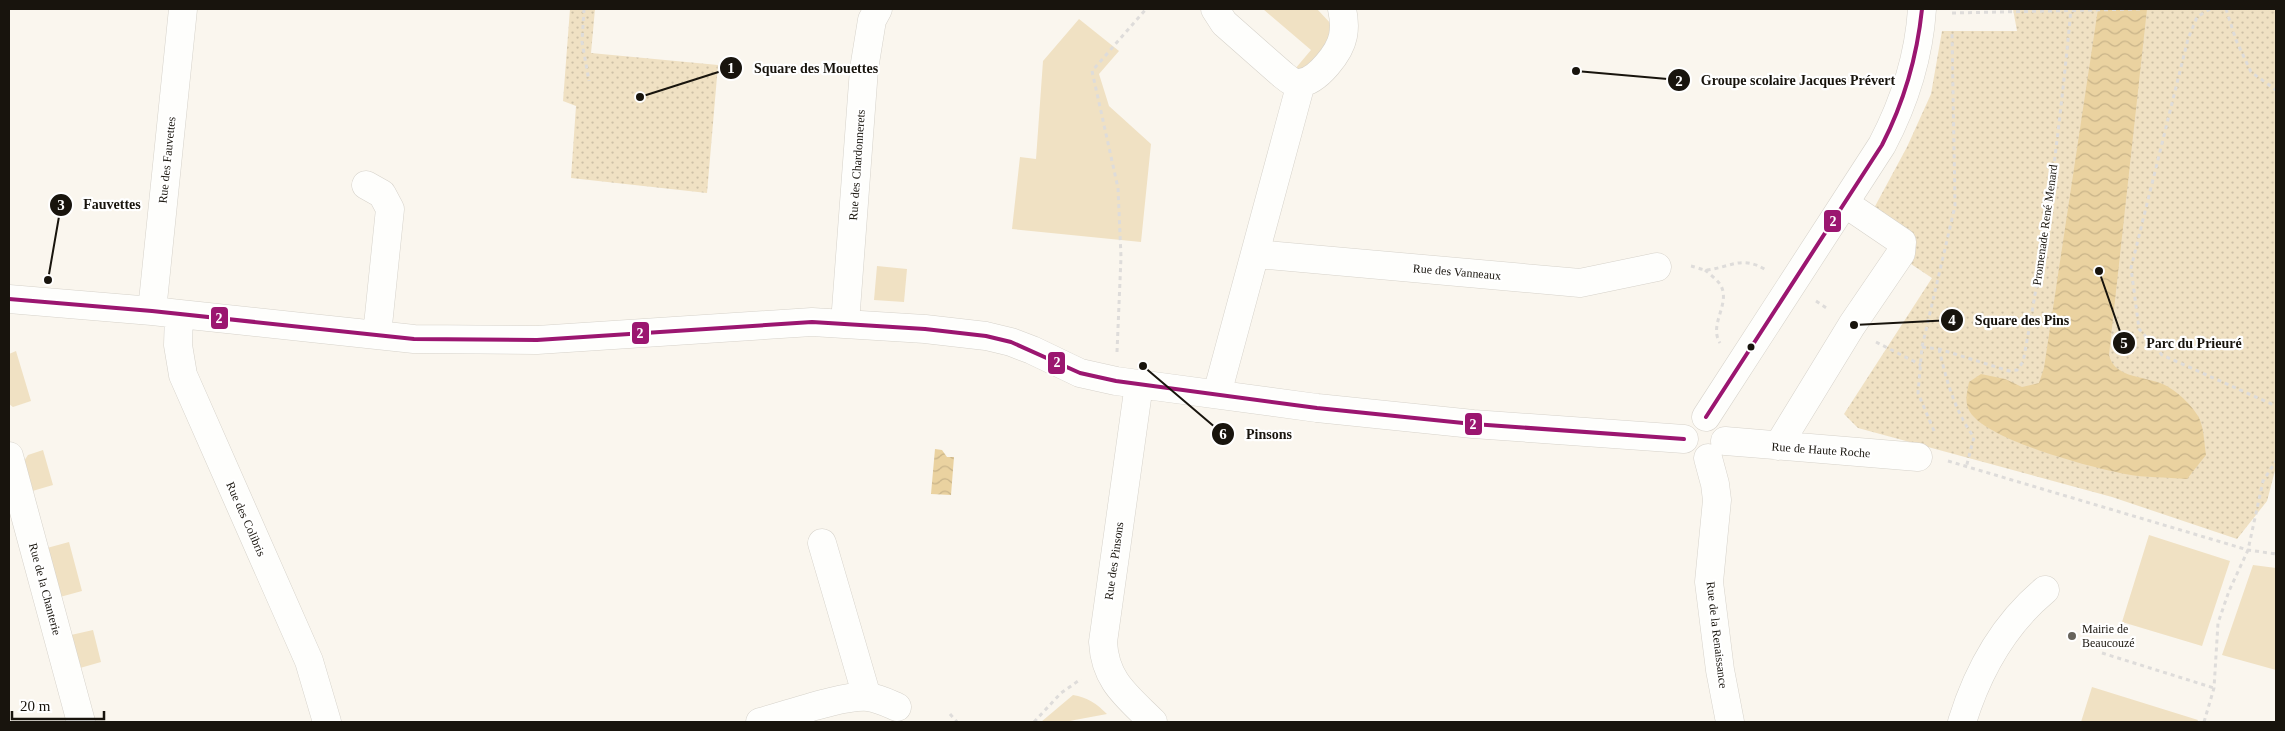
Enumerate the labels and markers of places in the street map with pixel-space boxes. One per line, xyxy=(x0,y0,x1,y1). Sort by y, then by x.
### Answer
callout: Square des Mouettes xyxy=(719,54,888,83)
callout: Groupe scolaire Jacques Prévert xyxy=(1666,66,1905,95)
callout: Fauvettes xyxy=(49,190,151,219)
callout: Square des Pins xyxy=(1939,306,2079,335)
callout: Parc du Prieuré xyxy=(2111,328,2252,357)
unlabelled marker xyxy=(1746,342,1756,352)
callout: Pinsons xyxy=(1211,419,1302,448)
place label: Mairie de Beaucouzé xyxy=(2082,622,2135,650)
marker: Mairie de Beaucouzé xyxy=(2066,630,2078,642)

